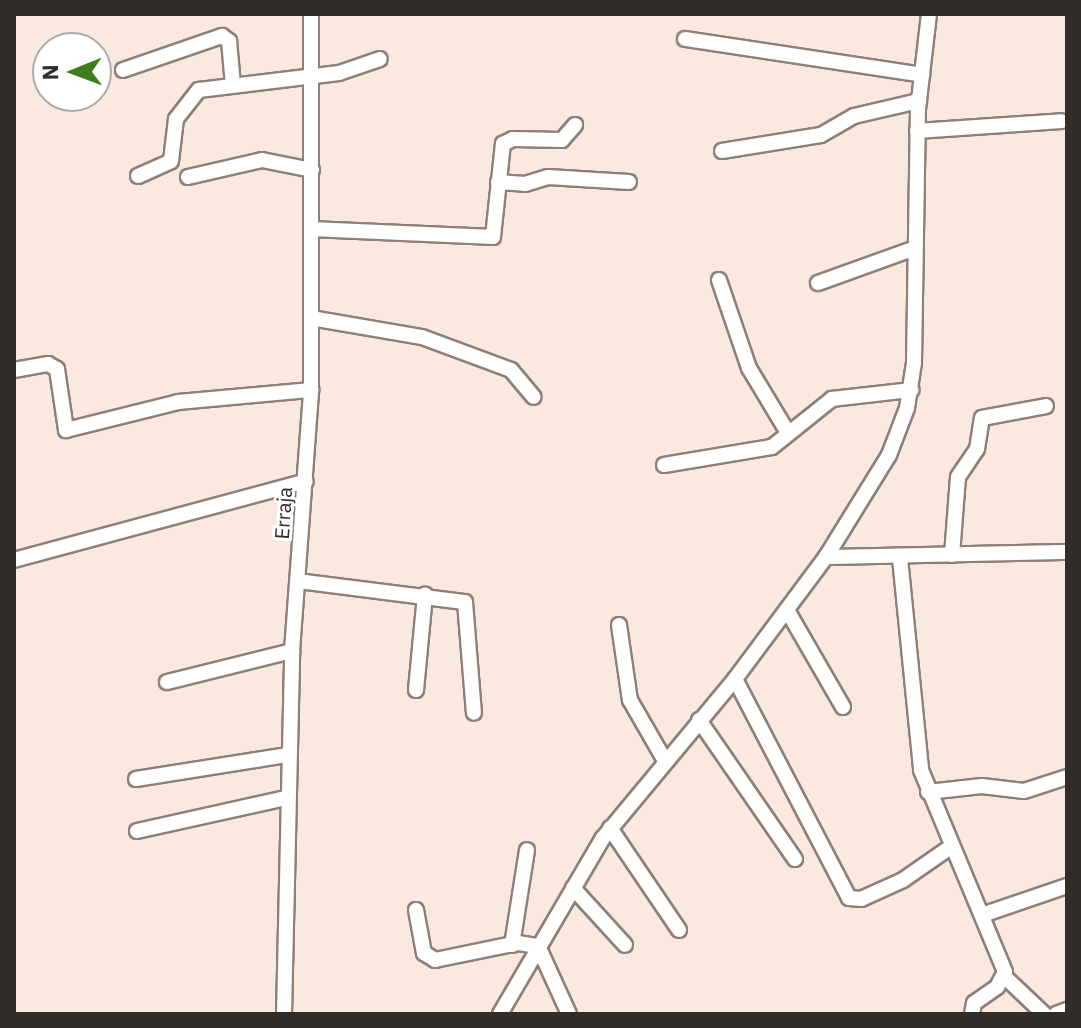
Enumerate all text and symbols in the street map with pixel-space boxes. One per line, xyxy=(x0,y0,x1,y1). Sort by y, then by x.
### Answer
north arrow xyxy=(32,32,112,112)
text: N xyxy=(35,64,64,81)
street label: Erraja xyxy=(269,486,297,540)

